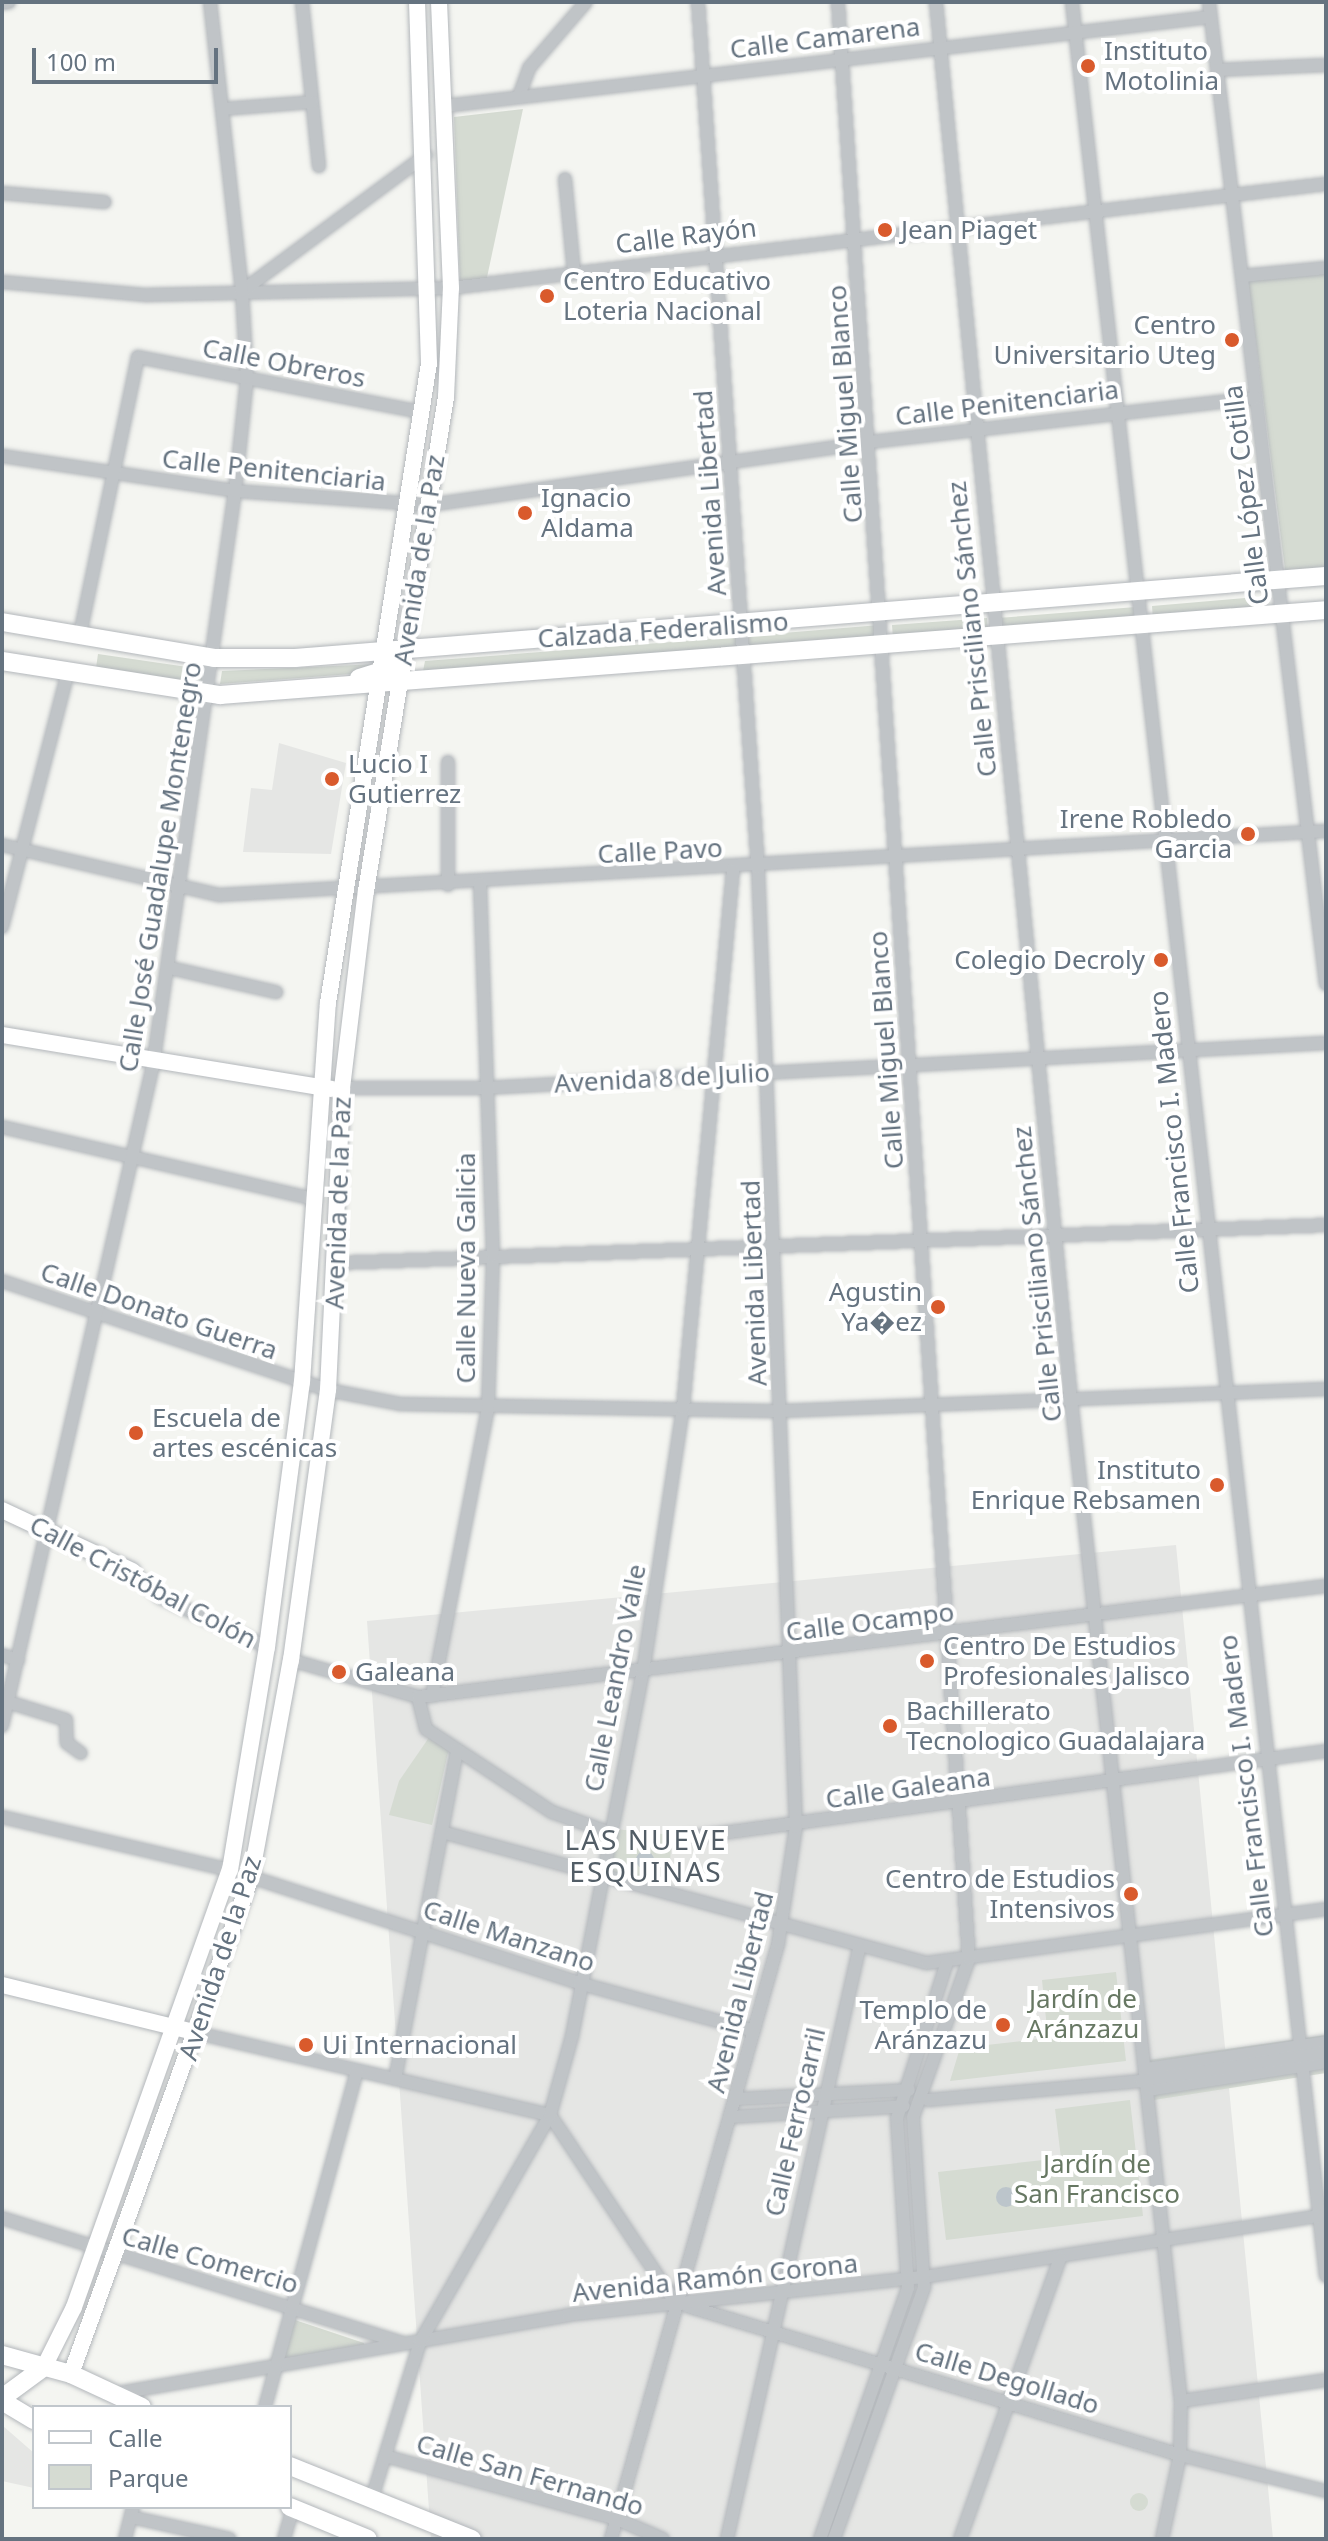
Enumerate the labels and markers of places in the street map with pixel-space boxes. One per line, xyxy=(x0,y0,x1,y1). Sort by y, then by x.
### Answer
place label: Instituto Motolinia xyxy=(1104,35,1219,96)
marker: Instituto Motolinia xyxy=(1079,57,1097,75)
place label: Jean Piaget xyxy=(901,214,1037,246)
marker: Jean Piaget xyxy=(876,221,894,239)
place label: Centro Educativo Loteria Nacional xyxy=(563,265,771,326)
marker: Centro Educativo Loteria Nacional xyxy=(538,287,556,305)
place label: Centro Universitario Uteg xyxy=(993,309,1216,370)
marker: Centro Universitario Uteg xyxy=(1223,331,1241,349)
place label: Ignacio Aldama xyxy=(541,482,634,544)
marker: Ignacio Aldama xyxy=(516,504,534,522)
place label: Lucio I Gutierrez xyxy=(348,748,461,810)
marker: Lucio I Gutierrez xyxy=(323,770,341,788)
place label: Irene Robledo Garcia xyxy=(1060,803,1232,864)
marker: Irene Robledo Garcia xyxy=(1239,825,1257,843)
place label: Colegio Decroly xyxy=(954,944,1145,976)
marker: Colegio Decroly xyxy=(1152,951,1170,969)
place label: Agustin Ya�ez xyxy=(829,1276,922,1338)
marker: Agustin Ya�ez xyxy=(929,1298,947,1316)
place label: Escuela de artes escénicas xyxy=(152,1402,337,1464)
marker: Escuela de artes escénicas xyxy=(127,1424,145,1442)
place label: Instituto Enrique Rebsamen xyxy=(971,1454,1201,1516)
marker: Instituto Enrique Rebsamen xyxy=(1208,1476,1226,1494)
place label: Centro De Estudios Profesionales Jalisco xyxy=(943,1630,1190,1692)
marker: Centro De Estudios Profesionales Jalisco xyxy=(918,1652,936,1670)
place label: Galeana xyxy=(355,1656,455,1688)
marker: Galeana xyxy=(330,1663,348,1681)
place label: Bachillerato Tecnologico Guadalajara xyxy=(906,1695,1205,1756)
marker: Bachillerato Tecnologico Guadalajara xyxy=(881,1717,899,1735)
place label: Centro de Estudios Intensivos xyxy=(885,1863,1115,1924)
marker: Centro de Estudios Intensivos xyxy=(1122,1885,1140,1903)
place label: Templo de Aránzazu xyxy=(860,1994,987,2056)
marker: Templo de Aránzazu xyxy=(994,2016,1012,2034)
place label: Ui Internacional xyxy=(322,2029,517,2061)
marker: Ui Internacional xyxy=(297,2036,315,2054)

